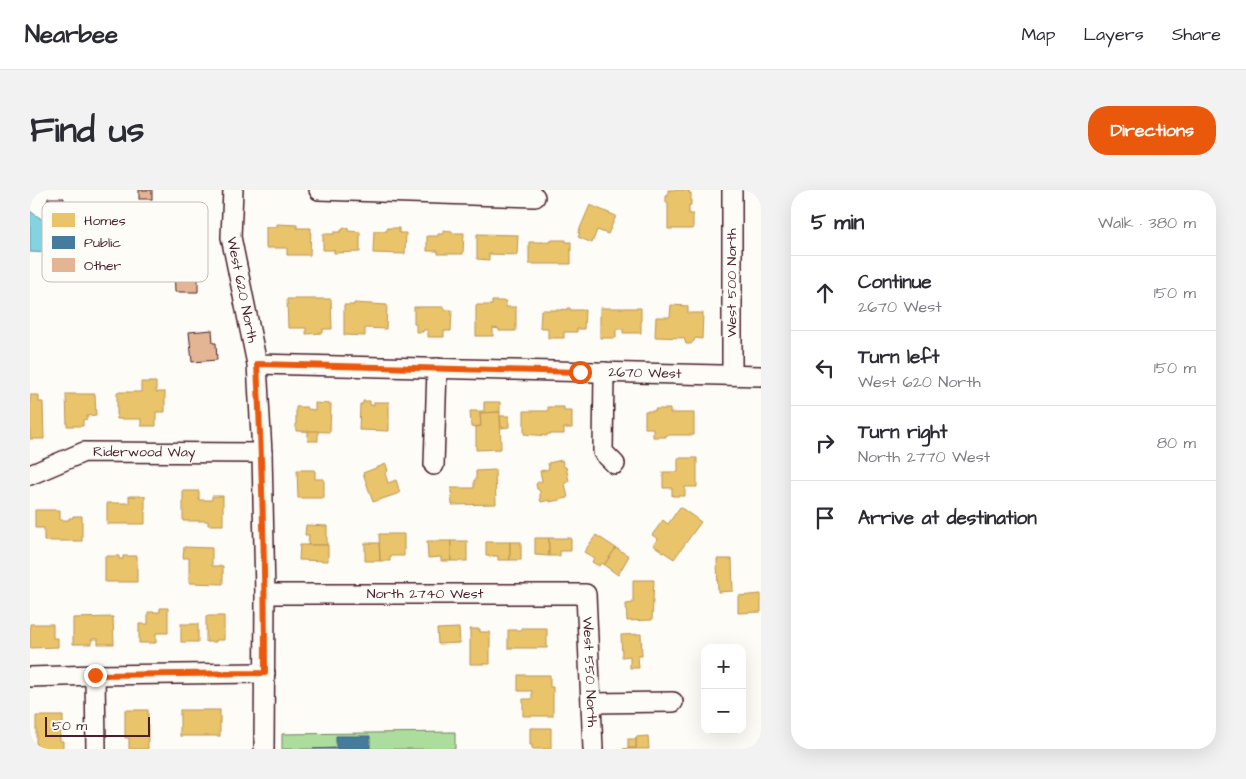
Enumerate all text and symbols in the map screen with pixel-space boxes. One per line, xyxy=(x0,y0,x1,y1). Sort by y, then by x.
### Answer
text: Nearbee xyxy=(25,18,118,52)
text: Map xyxy=(1021,22,1055,47)
text: Layers xyxy=(1083,22,1144,47)
text: Share xyxy=(1172,22,1221,47)
text: Find us xyxy=(30,106,144,155)
button: Directions xyxy=(1088,106,1216,155)
legend xyxy=(42,202,208,282)
text: 5 min xyxy=(811,208,864,237)
text: Homes xyxy=(84,211,126,231)
text: Walk · 380 m xyxy=(1098,212,1196,234)
street label: West 500 North xyxy=(722,228,742,338)
text: Public xyxy=(84,233,121,253)
street label: West 620 North xyxy=(221,235,262,344)
text: Other xyxy=(84,256,122,276)
text: Continue xyxy=(858,269,932,296)
icon: ahead xyxy=(811,279,839,307)
text: 150 m xyxy=(1154,282,1196,304)
text: 2670 West xyxy=(858,296,942,318)
text: Turn left xyxy=(858,344,939,371)
icon: left xyxy=(811,354,839,382)
text: 150 m xyxy=(1154,357,1196,379)
route start xyxy=(569,361,592,384)
street label: 2670 West xyxy=(608,362,682,384)
text: West 620 North xyxy=(858,371,981,393)
text: Turn right xyxy=(858,419,947,446)
icon: right xyxy=(811,429,839,457)
text: 80 m xyxy=(1157,432,1196,454)
street label: Riderwood Way xyxy=(93,442,196,463)
text: North 2770 West xyxy=(858,446,990,468)
icon: arrive xyxy=(811,504,839,532)
text: Arrive at destination xyxy=(858,505,1037,532)
street label: North 2740 West xyxy=(367,584,484,604)
street label: West 550 North xyxy=(577,616,602,728)
map controls xyxy=(701,644,746,734)
button: + xyxy=(701,644,746,689)
route end xyxy=(84,664,107,687)
button: − xyxy=(701,689,746,734)
scale bar xyxy=(45,714,150,737)
text: 50 m xyxy=(52,716,87,736)

